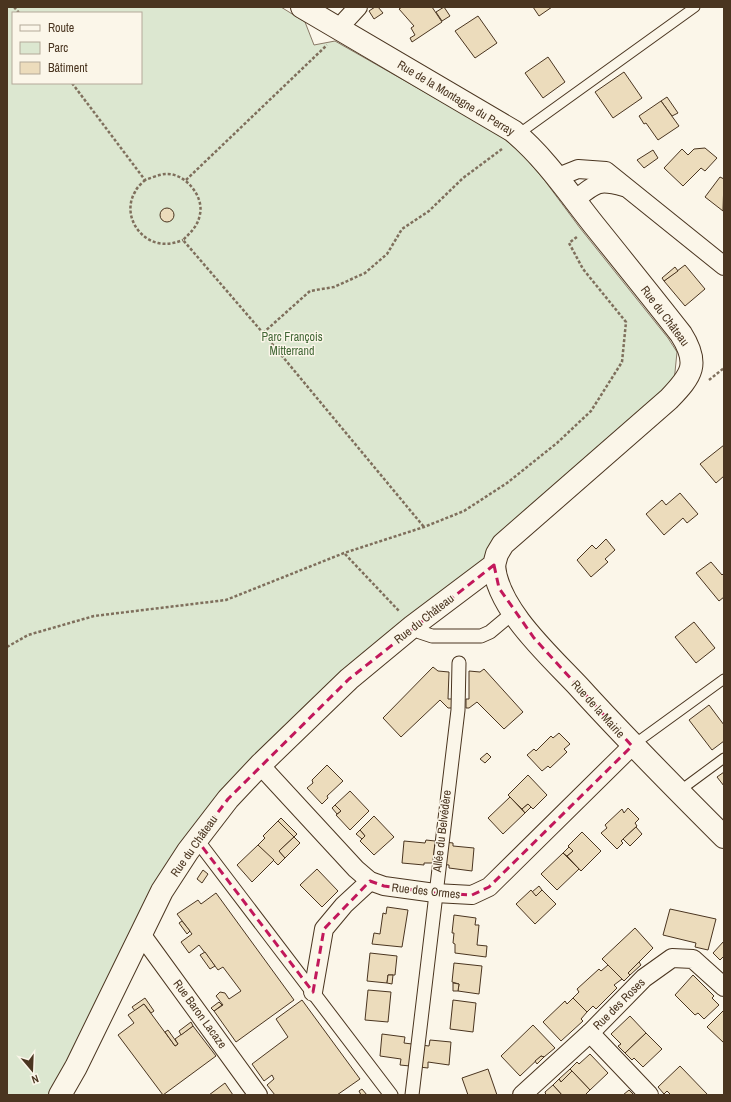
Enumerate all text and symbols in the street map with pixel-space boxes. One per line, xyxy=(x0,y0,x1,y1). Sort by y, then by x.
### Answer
legend xyxy=(12,12,142,84)
text: Route xyxy=(48,20,74,36)
text: Parc xyxy=(48,40,68,56)
street label: Rue de la Montagne du Perray xyxy=(394,57,518,139)
text: Bâtiment xyxy=(48,60,88,76)
street label: Rue du Château xyxy=(637,283,693,349)
park label: Parc François Mitterrand xyxy=(261,329,323,359)
street label: Rue du Château xyxy=(391,591,457,647)
street label: Rue de la Mairie xyxy=(568,677,628,741)
street label: Allée du Belvédère xyxy=(429,789,455,874)
street label: Rue du Château xyxy=(167,812,221,880)
street label: Rue des Ormes xyxy=(391,879,461,903)
street label: Rue des Roses xyxy=(590,975,648,1033)
street label: Rue Baron Lacaze xyxy=(170,976,230,1052)
north arrow xyxy=(12,1050,52,1090)
text: N xyxy=(30,1072,41,1087)

